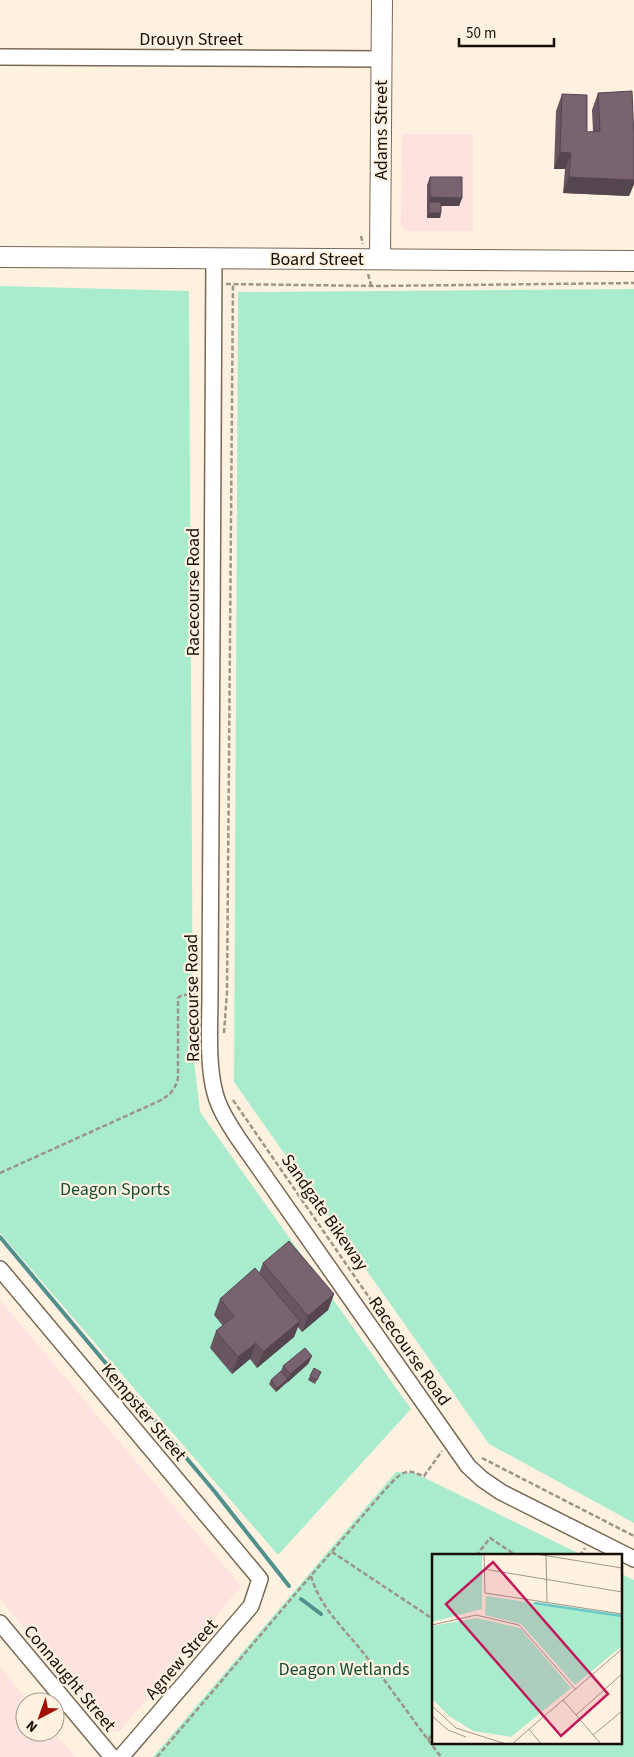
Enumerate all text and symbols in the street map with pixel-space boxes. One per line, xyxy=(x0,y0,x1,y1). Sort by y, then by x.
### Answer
scale bar xyxy=(459,15,554,47)
text: 50 m xyxy=(466,23,496,44)
street label: Drouyn Street xyxy=(139,27,243,52)
street label: Adams Street xyxy=(369,80,394,180)
street label: Board Street xyxy=(270,247,364,272)
street label: Racecourse Road xyxy=(181,528,206,656)
street label: Racecourse Road xyxy=(179,934,206,1062)
street label: Sandgate Bikeway xyxy=(275,1149,375,1276)
park label: Deagon Sports xyxy=(60,1177,170,1202)
street label: Racecourse Road xyxy=(363,1292,457,1411)
street label: Kempster Street xyxy=(95,1358,192,1467)
inset map xyxy=(432,1554,622,1744)
street label: Agnew Street xyxy=(139,1614,223,1705)
street label: Connaught Street xyxy=(18,1620,122,1737)
park label: Deagon Wetlands xyxy=(279,1657,409,1682)
north arrow xyxy=(15,1692,65,1742)
text: N xyxy=(22,1715,42,1737)

